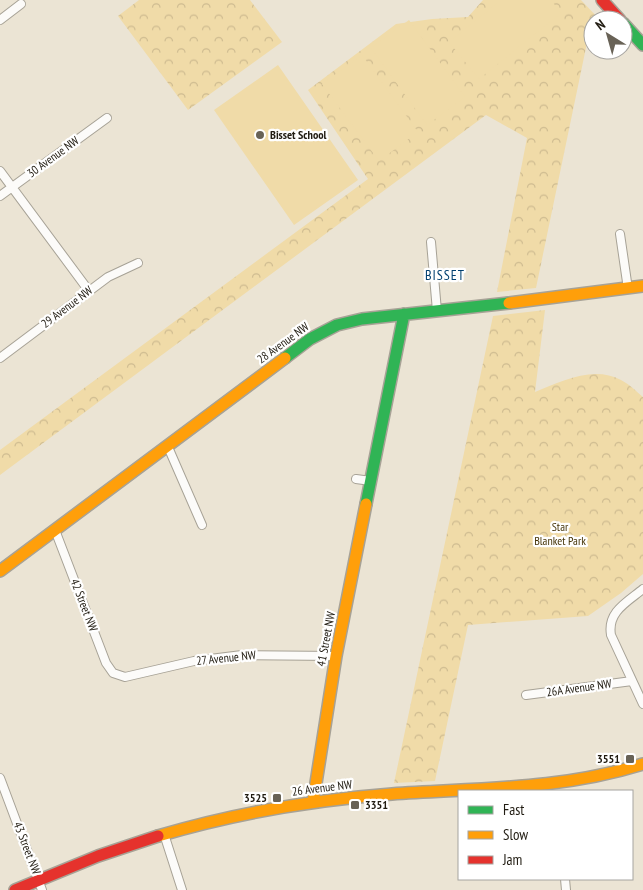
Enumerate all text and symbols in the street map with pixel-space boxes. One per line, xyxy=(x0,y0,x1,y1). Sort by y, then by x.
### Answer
north arrow xyxy=(583,10,633,60)
text: N xyxy=(592,15,609,34)
place label: Bisset School xyxy=(270,127,327,142)
marker: Bisset School xyxy=(254,129,266,141)
street label: 30 Avenue NW xyxy=(24,133,82,180)
district label: BISSET xyxy=(425,266,465,284)
street label: 29 Avenue NW xyxy=(38,282,95,331)
street label: 28 Avenue NW xyxy=(254,319,312,366)
park label: Star Blanket Park xyxy=(534,519,586,548)
street label: 42 Street NW xyxy=(68,576,101,633)
street label: 41 Street NW xyxy=(313,610,338,667)
street label: 27 Avenue NW xyxy=(195,647,257,668)
street label: 26A Avenue NW xyxy=(545,676,613,700)
place label: 3551 xyxy=(597,751,620,766)
marker: 3551 xyxy=(624,753,636,765)
street label: 26 Avenue NW xyxy=(291,776,353,799)
place label: 3525 xyxy=(244,790,267,805)
legend xyxy=(458,790,633,880)
marker: 3525 xyxy=(271,792,283,804)
place label: 3351 xyxy=(365,797,388,812)
marker: 3351 xyxy=(349,799,361,811)
text: Fast xyxy=(503,800,524,819)
street label: 43 Street NW xyxy=(11,819,44,876)
text: Slow xyxy=(503,825,528,844)
text: Jam xyxy=(502,850,522,869)

